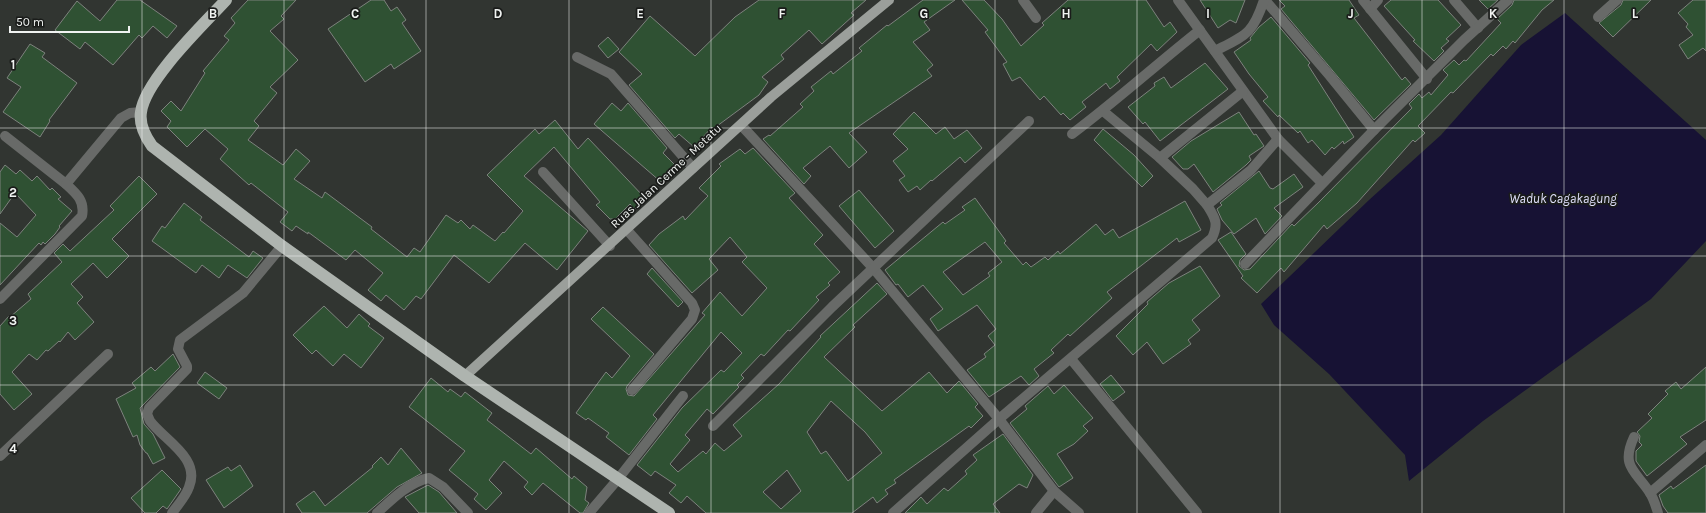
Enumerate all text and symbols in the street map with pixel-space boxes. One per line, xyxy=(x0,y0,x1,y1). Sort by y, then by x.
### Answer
text: B xyxy=(209,6,217,21)
text: C xyxy=(351,6,359,21)
text: D xyxy=(494,6,503,21)
text: E xyxy=(636,6,644,21)
text: F xyxy=(778,6,786,21)
text: G xyxy=(920,6,928,21)
text: H xyxy=(1061,6,1071,21)
text: I xyxy=(1206,6,1210,21)
text: J xyxy=(1348,6,1354,21)
text: K xyxy=(1489,6,1498,21)
text: L xyxy=(1632,6,1639,21)
scale bar xyxy=(10,8,129,34)
text: 50 m xyxy=(16,15,44,29)
text: 1 xyxy=(11,57,15,72)
street label: Ruas Jalan Cerme - Metatu xyxy=(608,121,724,231)
text: 2 xyxy=(9,185,17,200)
water label: Waduk Cagakagung xyxy=(1509,191,1618,206)
text: 3 xyxy=(9,313,17,328)
text: 4 xyxy=(9,441,17,456)

